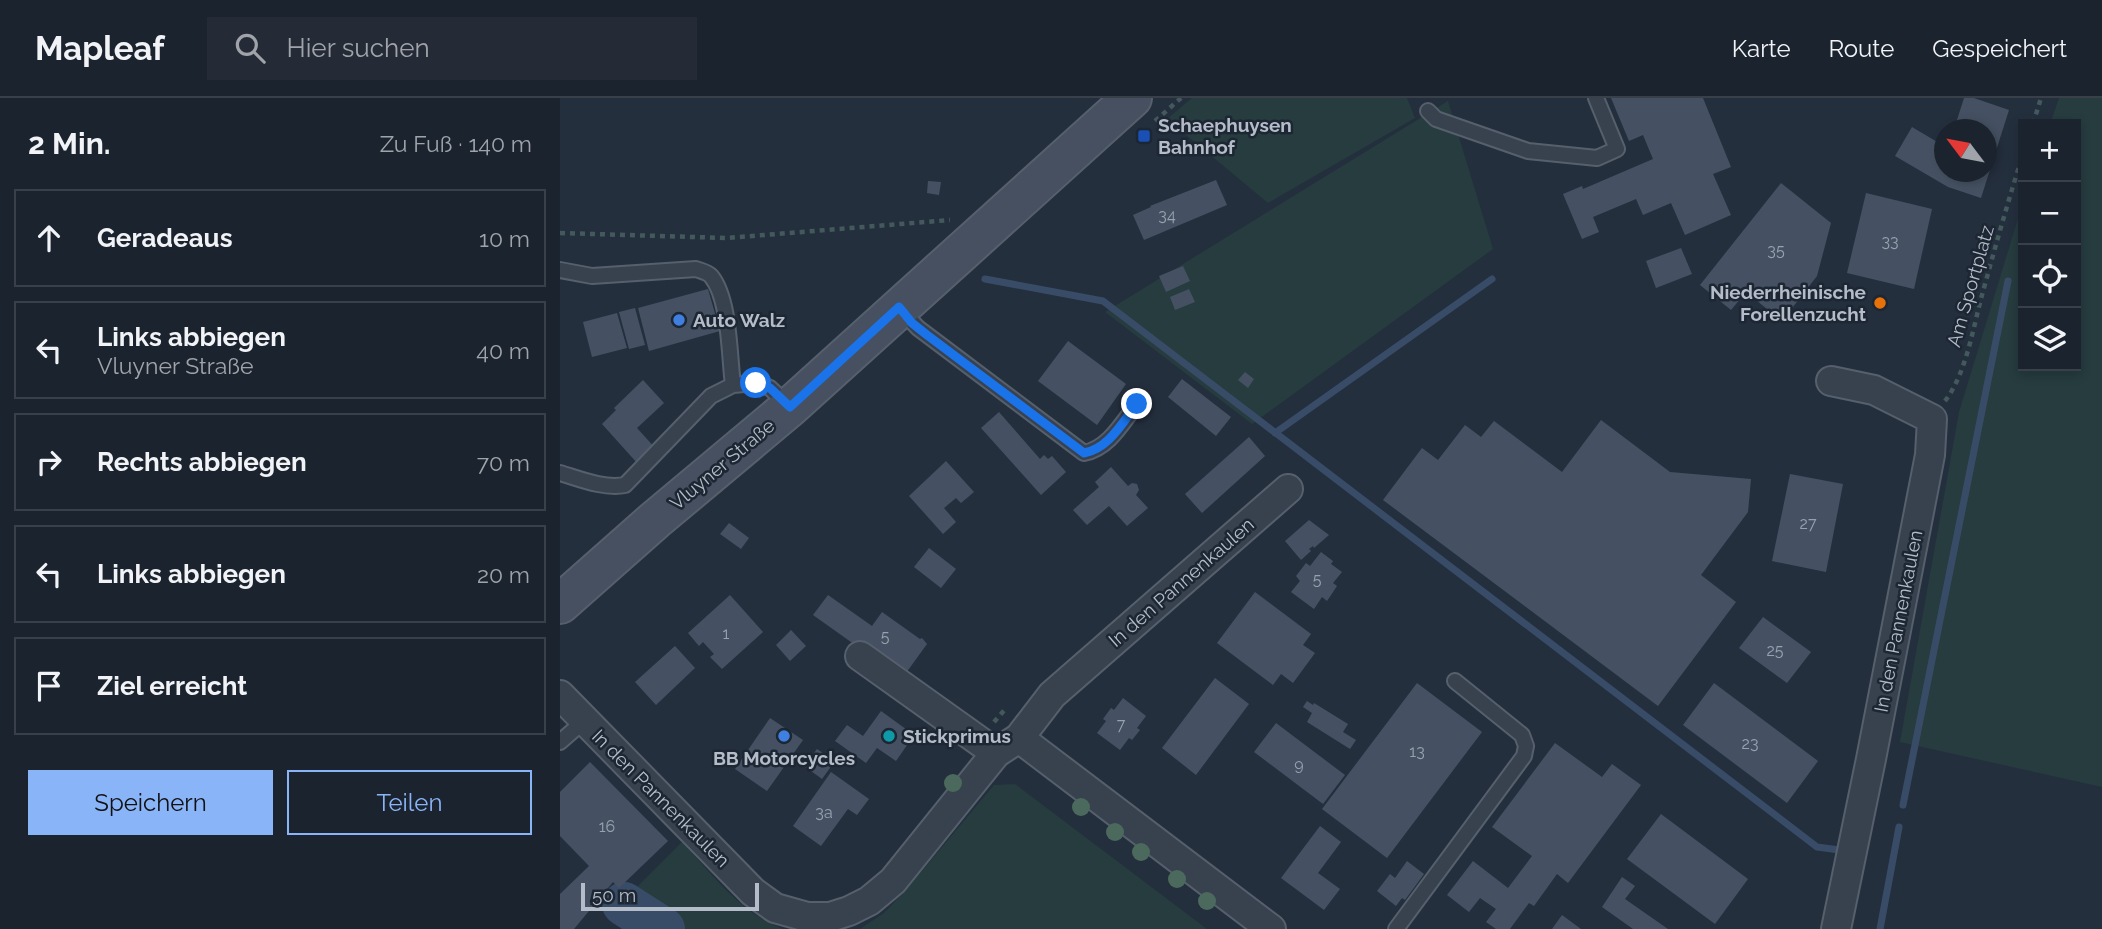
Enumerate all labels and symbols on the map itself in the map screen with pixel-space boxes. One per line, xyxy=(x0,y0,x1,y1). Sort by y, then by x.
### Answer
place label: Schaephuysen Bahnhof xyxy=(1158,114,1292,158)
north arrow xyxy=(1934,119,1997,182)
marker: Schaephuysen Bahnhof xyxy=(1136,128,1152,144)
house number: 34 xyxy=(1158,206,1176,225)
street label: Am Sportplatz xyxy=(1942,223,1998,349)
house number: 33 xyxy=(1881,232,1899,251)
house number: 35 xyxy=(1767,241,1785,260)
place label: Niederrheinische Forellenzucht xyxy=(1710,281,1867,325)
marker: Niederrheinische Forellenzucht xyxy=(1872,295,1888,311)
place label: Auto Walz xyxy=(693,309,785,331)
marker: Auto Walz xyxy=(671,312,687,328)
route start xyxy=(740,367,771,398)
route end xyxy=(1121,388,1152,419)
street label: Vluyner Straße xyxy=(665,414,779,514)
street label: In den Pannenkaulen xyxy=(1104,513,1258,651)
house number: 27 xyxy=(1800,514,1817,533)
street label: In den Pannenkaulen xyxy=(1870,528,1926,714)
house number: 5 xyxy=(1313,570,1322,589)
house number: 1 xyxy=(723,624,730,643)
house number: 5 xyxy=(881,627,890,646)
house number: 25 xyxy=(1766,641,1784,660)
house number: 7 xyxy=(1117,715,1126,734)
street label: In den Pannenkaulen xyxy=(588,725,734,871)
place label: Stickprimus xyxy=(903,725,1011,747)
marker: BB Motorcycles xyxy=(776,728,792,744)
marker: Stickprimus xyxy=(881,728,897,744)
house number: 23 xyxy=(1742,734,1758,753)
house number: 13 xyxy=(1409,742,1425,761)
place label: BB Motorcycles xyxy=(713,747,855,769)
house number: 9 xyxy=(1294,755,1304,774)
house number: 3a xyxy=(815,803,833,822)
house number: 16 xyxy=(599,817,615,836)
scale bar xyxy=(581,880,760,912)

